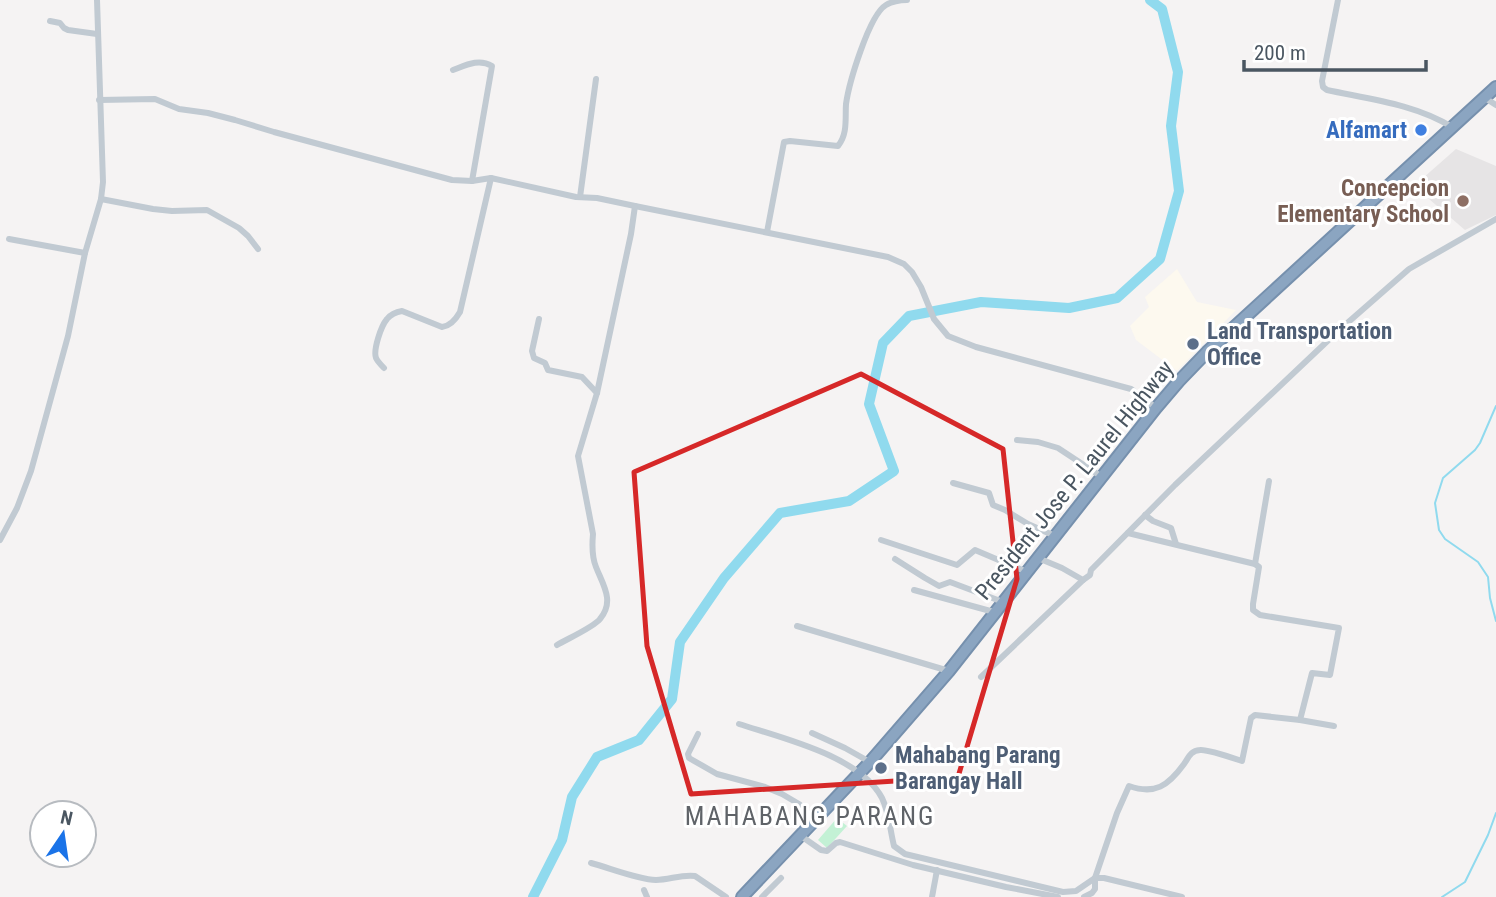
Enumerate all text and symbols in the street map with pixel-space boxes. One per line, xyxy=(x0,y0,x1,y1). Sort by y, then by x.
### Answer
scale bar xyxy=(1244,28,1426,72)
text: 200 m xyxy=(1254,41,1306,65)
place label: Alfamart xyxy=(1326,117,1407,144)
marker: Alfamart xyxy=(1413,122,1429,138)
place label: Concepcion Elementary School xyxy=(1277,175,1449,228)
marker: Concepcion Elementary School xyxy=(1455,193,1471,209)
place label: Land Transportation Office xyxy=(1207,318,1392,371)
marker: Land Transportation Office xyxy=(1185,336,1201,352)
street label: President Jose P. Laurel Highway xyxy=(970,355,1179,605)
place label: Mahabang Parang Barangay Hall xyxy=(895,742,1061,795)
marker: Mahabang Parang Barangay Hall xyxy=(873,760,889,776)
north arrow xyxy=(28,799,98,869)
district label: MAHABANG PARANG xyxy=(685,801,935,831)
text: N xyxy=(58,805,75,830)

